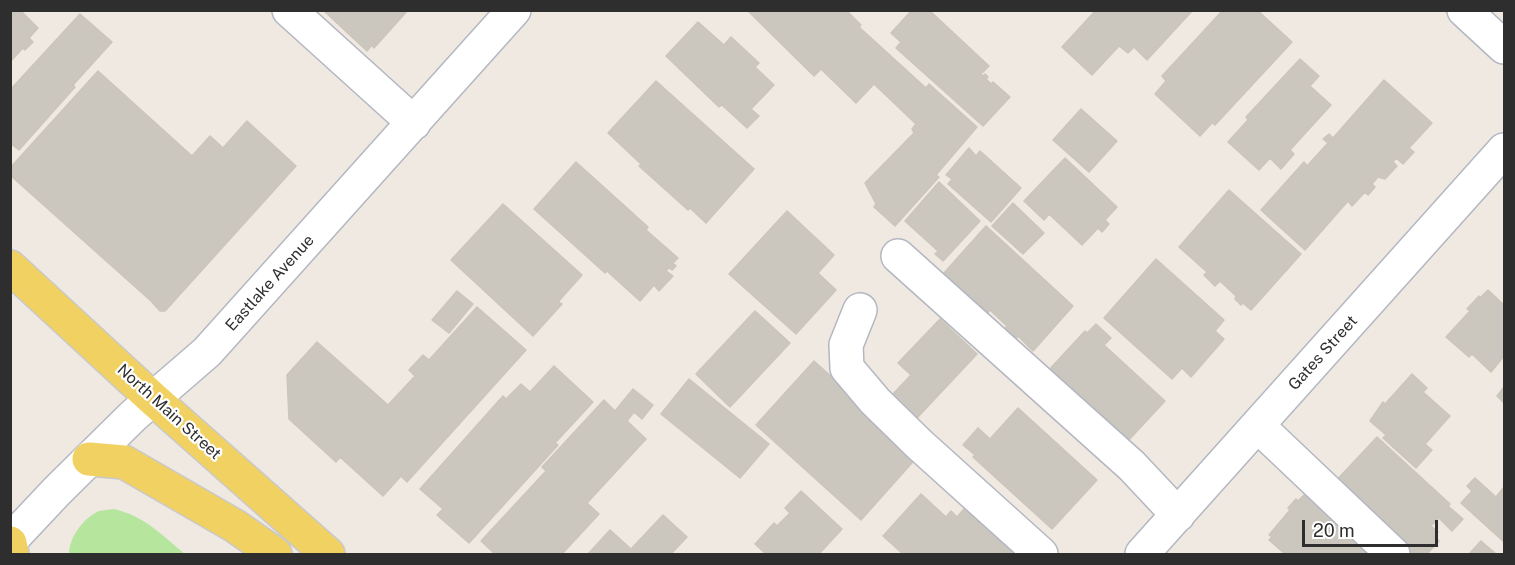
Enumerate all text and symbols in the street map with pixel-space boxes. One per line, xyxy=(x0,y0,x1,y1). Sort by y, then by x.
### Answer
street label: Eastlake Avenue xyxy=(222,231,318,335)
street label: Gates Street xyxy=(1284,312,1362,394)
street label: North Main Street xyxy=(113,360,225,464)
scale bar xyxy=(1305,508,1442,546)
text: 20 m xyxy=(1313,520,1355,541)

